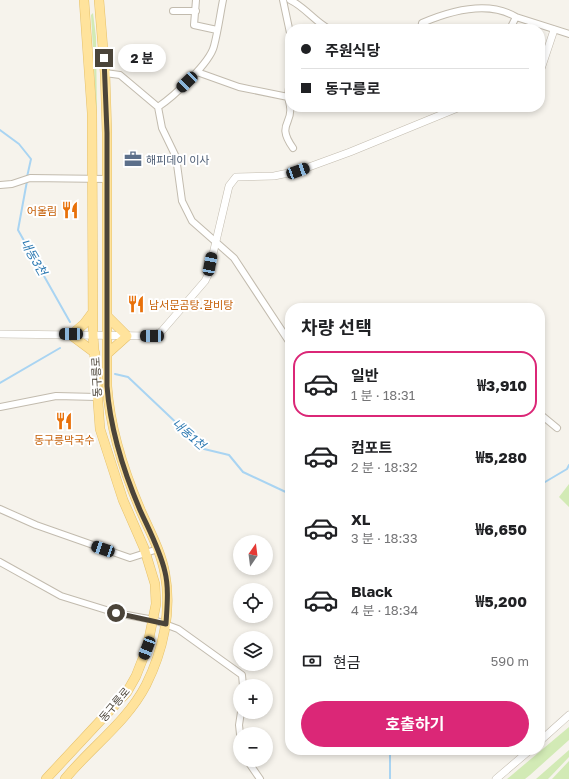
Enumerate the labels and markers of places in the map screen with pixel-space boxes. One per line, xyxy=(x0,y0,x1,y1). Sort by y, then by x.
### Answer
office icon: 해피데이 이사 xyxy=(123,149,143,169)
place label: 해피데이 이사 xyxy=(146,153,209,166)
restaurant icon: 어울림 xyxy=(60,200,80,220)
place label: 어울림 xyxy=(27,204,57,217)
restaurant icon: 남서문곰탕.갈비탕 xyxy=(126,294,146,314)
place label: 남서문곰탕.갈비탕 xyxy=(149,298,233,311)
restaurant icon: 동구릉막국수 xyxy=(54,411,74,431)
place label: 동구릉막국수 xyxy=(34,433,94,446)

